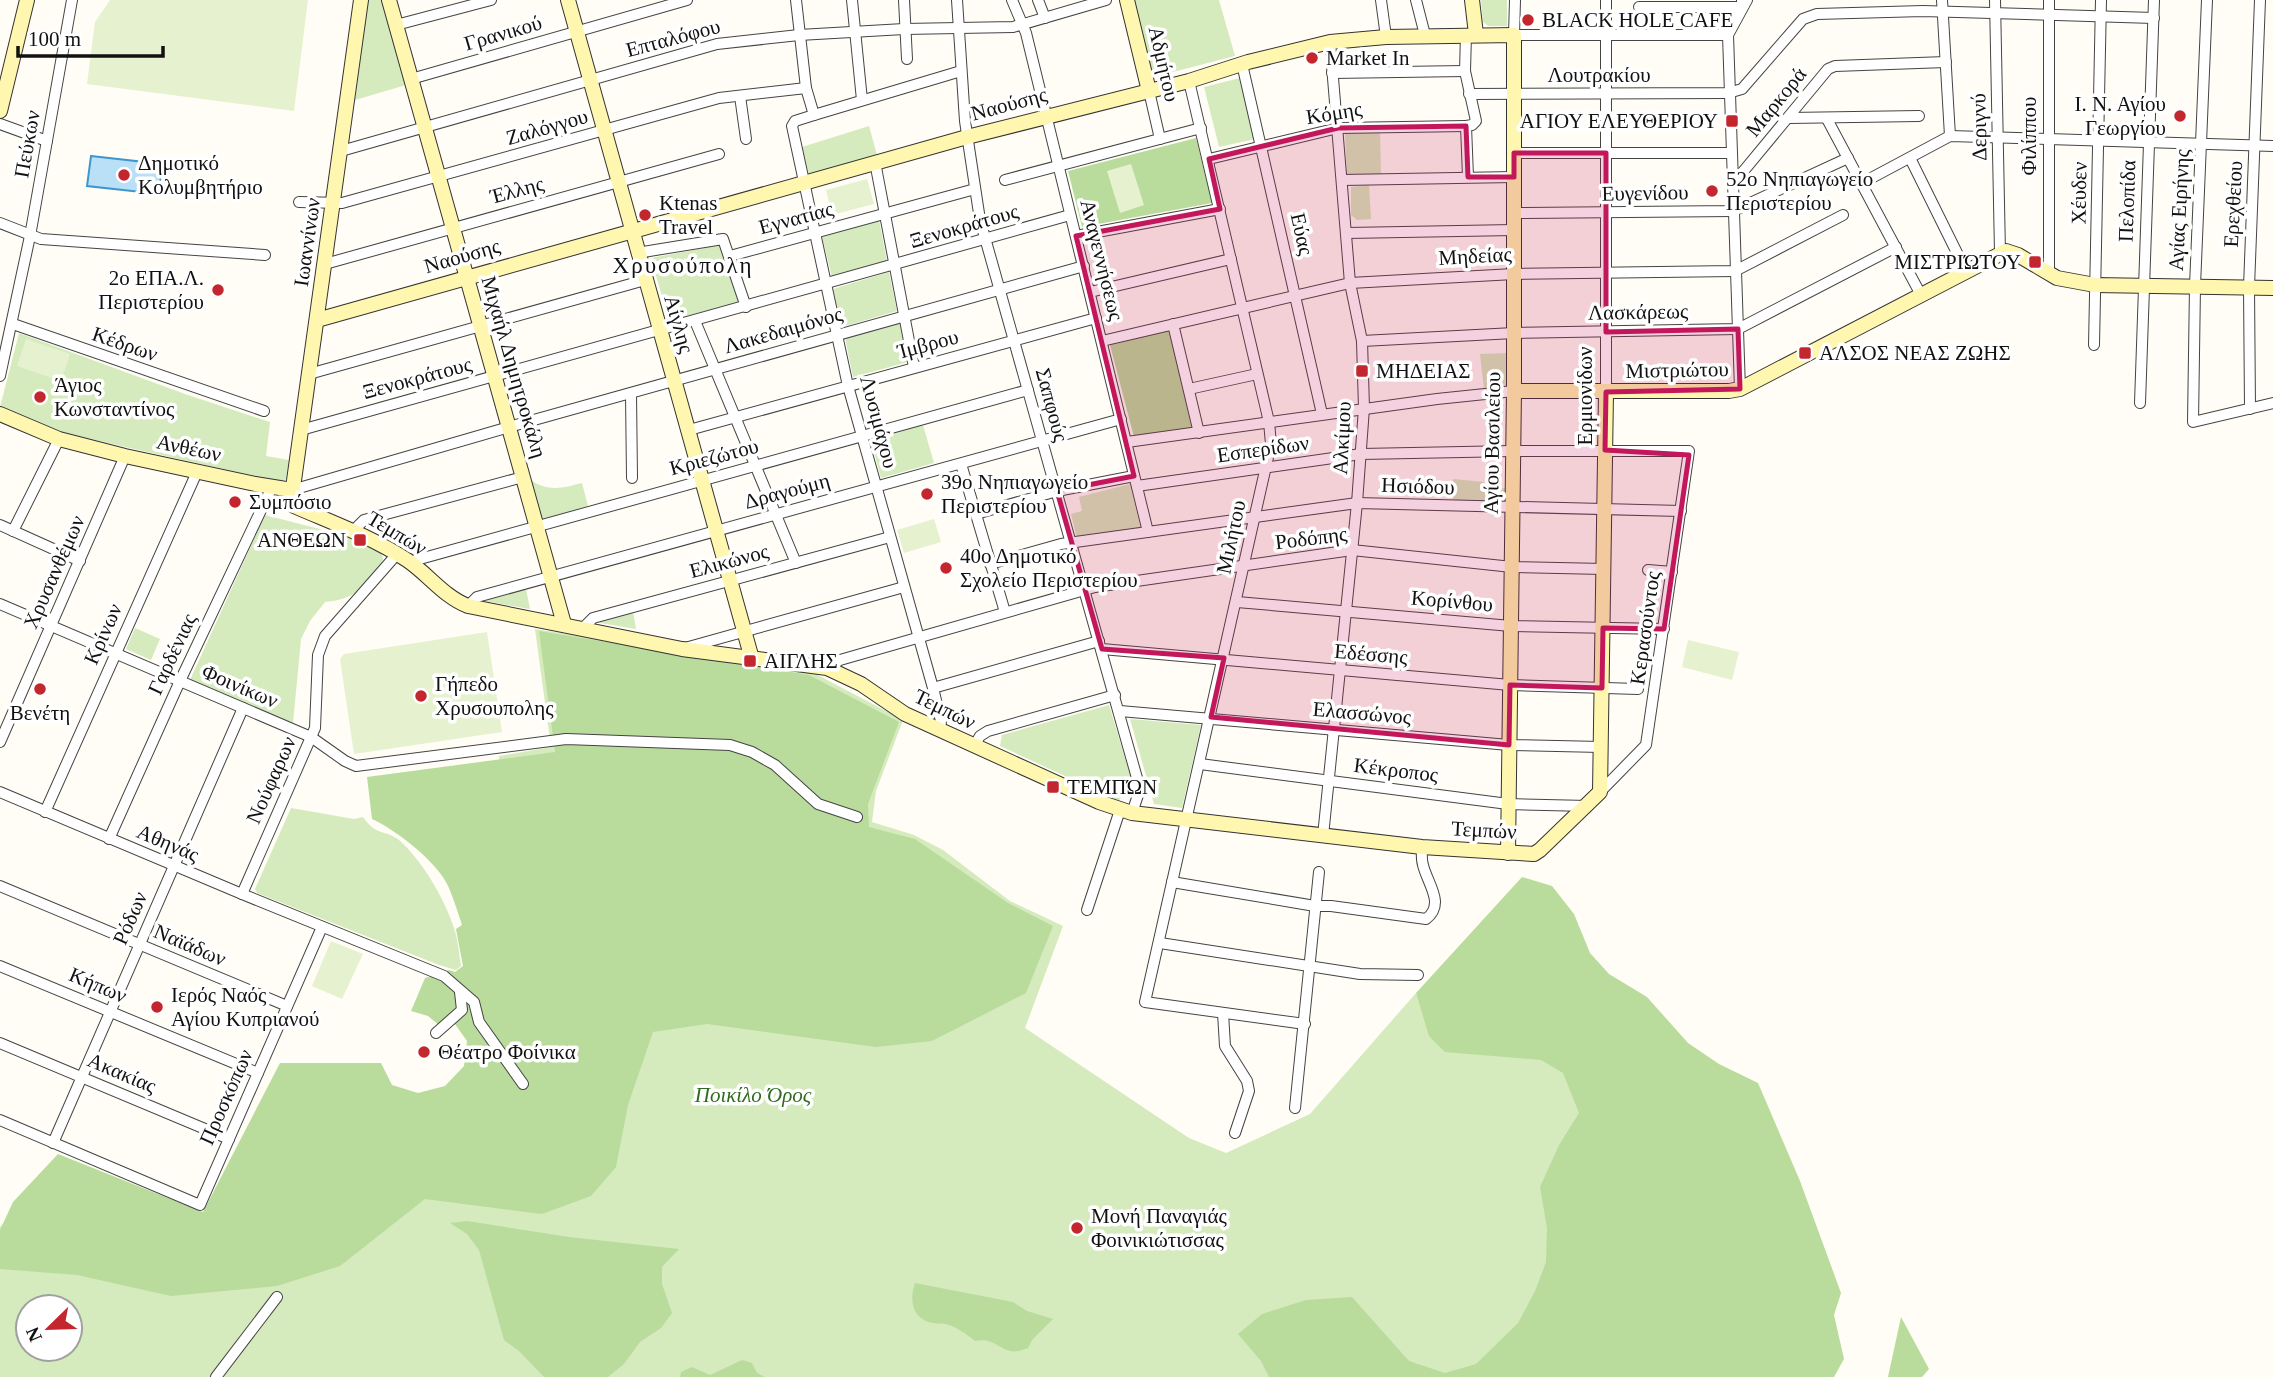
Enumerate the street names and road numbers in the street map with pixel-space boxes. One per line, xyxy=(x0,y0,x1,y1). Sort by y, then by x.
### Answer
street label: Γρανικού xyxy=(461,10,545,56)
street label: Επταλόφου xyxy=(623,14,723,62)
street label: Αδμήτου xyxy=(1144,24,1184,104)
street label: Μαρκορά xyxy=(1741,62,1811,142)
street label: Λουτρακίου xyxy=(1547,63,1651,87)
street label: Ναούσης xyxy=(968,82,1050,126)
street label: Δεριγνύ xyxy=(1966,93,1992,161)
street label: Κόμης xyxy=(1304,97,1364,129)
street label: Φιλίππου xyxy=(2017,97,2041,175)
street label: Ζαλόγγου xyxy=(503,104,591,150)
street label: Πεύκων xyxy=(9,108,45,180)
street label: Αγίας Ειρήνης xyxy=(2164,148,2194,272)
street label: Πελοπίδα xyxy=(2114,160,2140,242)
street label: Ερεχθείου xyxy=(2219,160,2247,248)
street label: Χέυδεν xyxy=(2066,161,2092,225)
street label: Έλλης xyxy=(487,171,547,209)
street label: Ευγενίδου xyxy=(1601,180,1689,206)
street label: Ιωαννίνων xyxy=(289,196,325,288)
street label: Εγνατίας xyxy=(756,196,836,239)
street label: Αναγεννήσεως xyxy=(1075,197,1129,324)
street label: Ξενοκράτους xyxy=(907,199,1022,253)
street label: Εύας xyxy=(1286,211,1319,258)
street label: Ναούσης xyxy=(421,234,503,278)
street label: Μηδείας xyxy=(1438,242,1513,270)
street label: Μιχαήλ Δημητροκάλη xyxy=(477,273,551,461)
street label: Αίγλης xyxy=(659,292,699,357)
street label: Λασκάρεως xyxy=(1588,299,1689,325)
street label: Λακεδαιμόνος xyxy=(721,301,846,358)
street label: Κέδρων xyxy=(89,322,161,366)
street label: Ίμβρου xyxy=(894,324,961,364)
street label: Ερμιονίδων xyxy=(1573,346,1597,446)
street label: Ξενοκράτους xyxy=(360,352,475,404)
street label: Μιστριώτου xyxy=(1625,357,1729,383)
street label: Σαπφούς xyxy=(1031,366,1073,445)
street label: Αγίου Βασιλείου xyxy=(1479,372,1505,514)
street label: Λυσιμάχου xyxy=(855,373,903,471)
street label: Αλκίμου xyxy=(1328,401,1356,475)
street label: Ανθέων xyxy=(155,429,223,467)
street label: Εσπερίδων xyxy=(1215,431,1311,467)
street label: Κριεζώτου xyxy=(667,434,761,480)
street label: Δραγούμη xyxy=(742,468,832,514)
street label: Ησιόδου xyxy=(1381,473,1455,499)
street label: Μιλήτου xyxy=(1212,498,1250,576)
street label: Τεμπών xyxy=(363,506,431,560)
street label: Χρυσανθέμων xyxy=(18,512,90,632)
street label: Ροδόπης xyxy=(1274,522,1349,554)
street label: Ελικώνος xyxy=(687,539,772,583)
street label: Κερασούντος xyxy=(1625,569,1665,686)
street label: Κορίνθου xyxy=(1410,585,1494,617)
street label: Κρίνων xyxy=(79,600,127,668)
street label: Γαρδένιας xyxy=(143,609,202,698)
street label: Εδέσσης xyxy=(1333,639,1409,669)
street label: Φοινίκων xyxy=(198,659,282,713)
street label: Τεμπών xyxy=(910,684,980,734)
street label: Ελασσώνος xyxy=(1312,697,1413,729)
street label: Νούφαρων xyxy=(241,733,301,827)
street label: Κέκροπος xyxy=(1352,753,1440,787)
street label: Τεμπών xyxy=(1451,816,1517,844)
street label: Αθηνάς xyxy=(133,819,203,867)
street label: Ρόδων xyxy=(108,888,152,948)
street label: Ναϊάδων xyxy=(150,919,230,971)
street label: Κήπων xyxy=(66,962,130,1008)
street label: Προσκόπων xyxy=(194,1046,258,1148)
street label: Ακακίας xyxy=(84,1048,161,1098)

